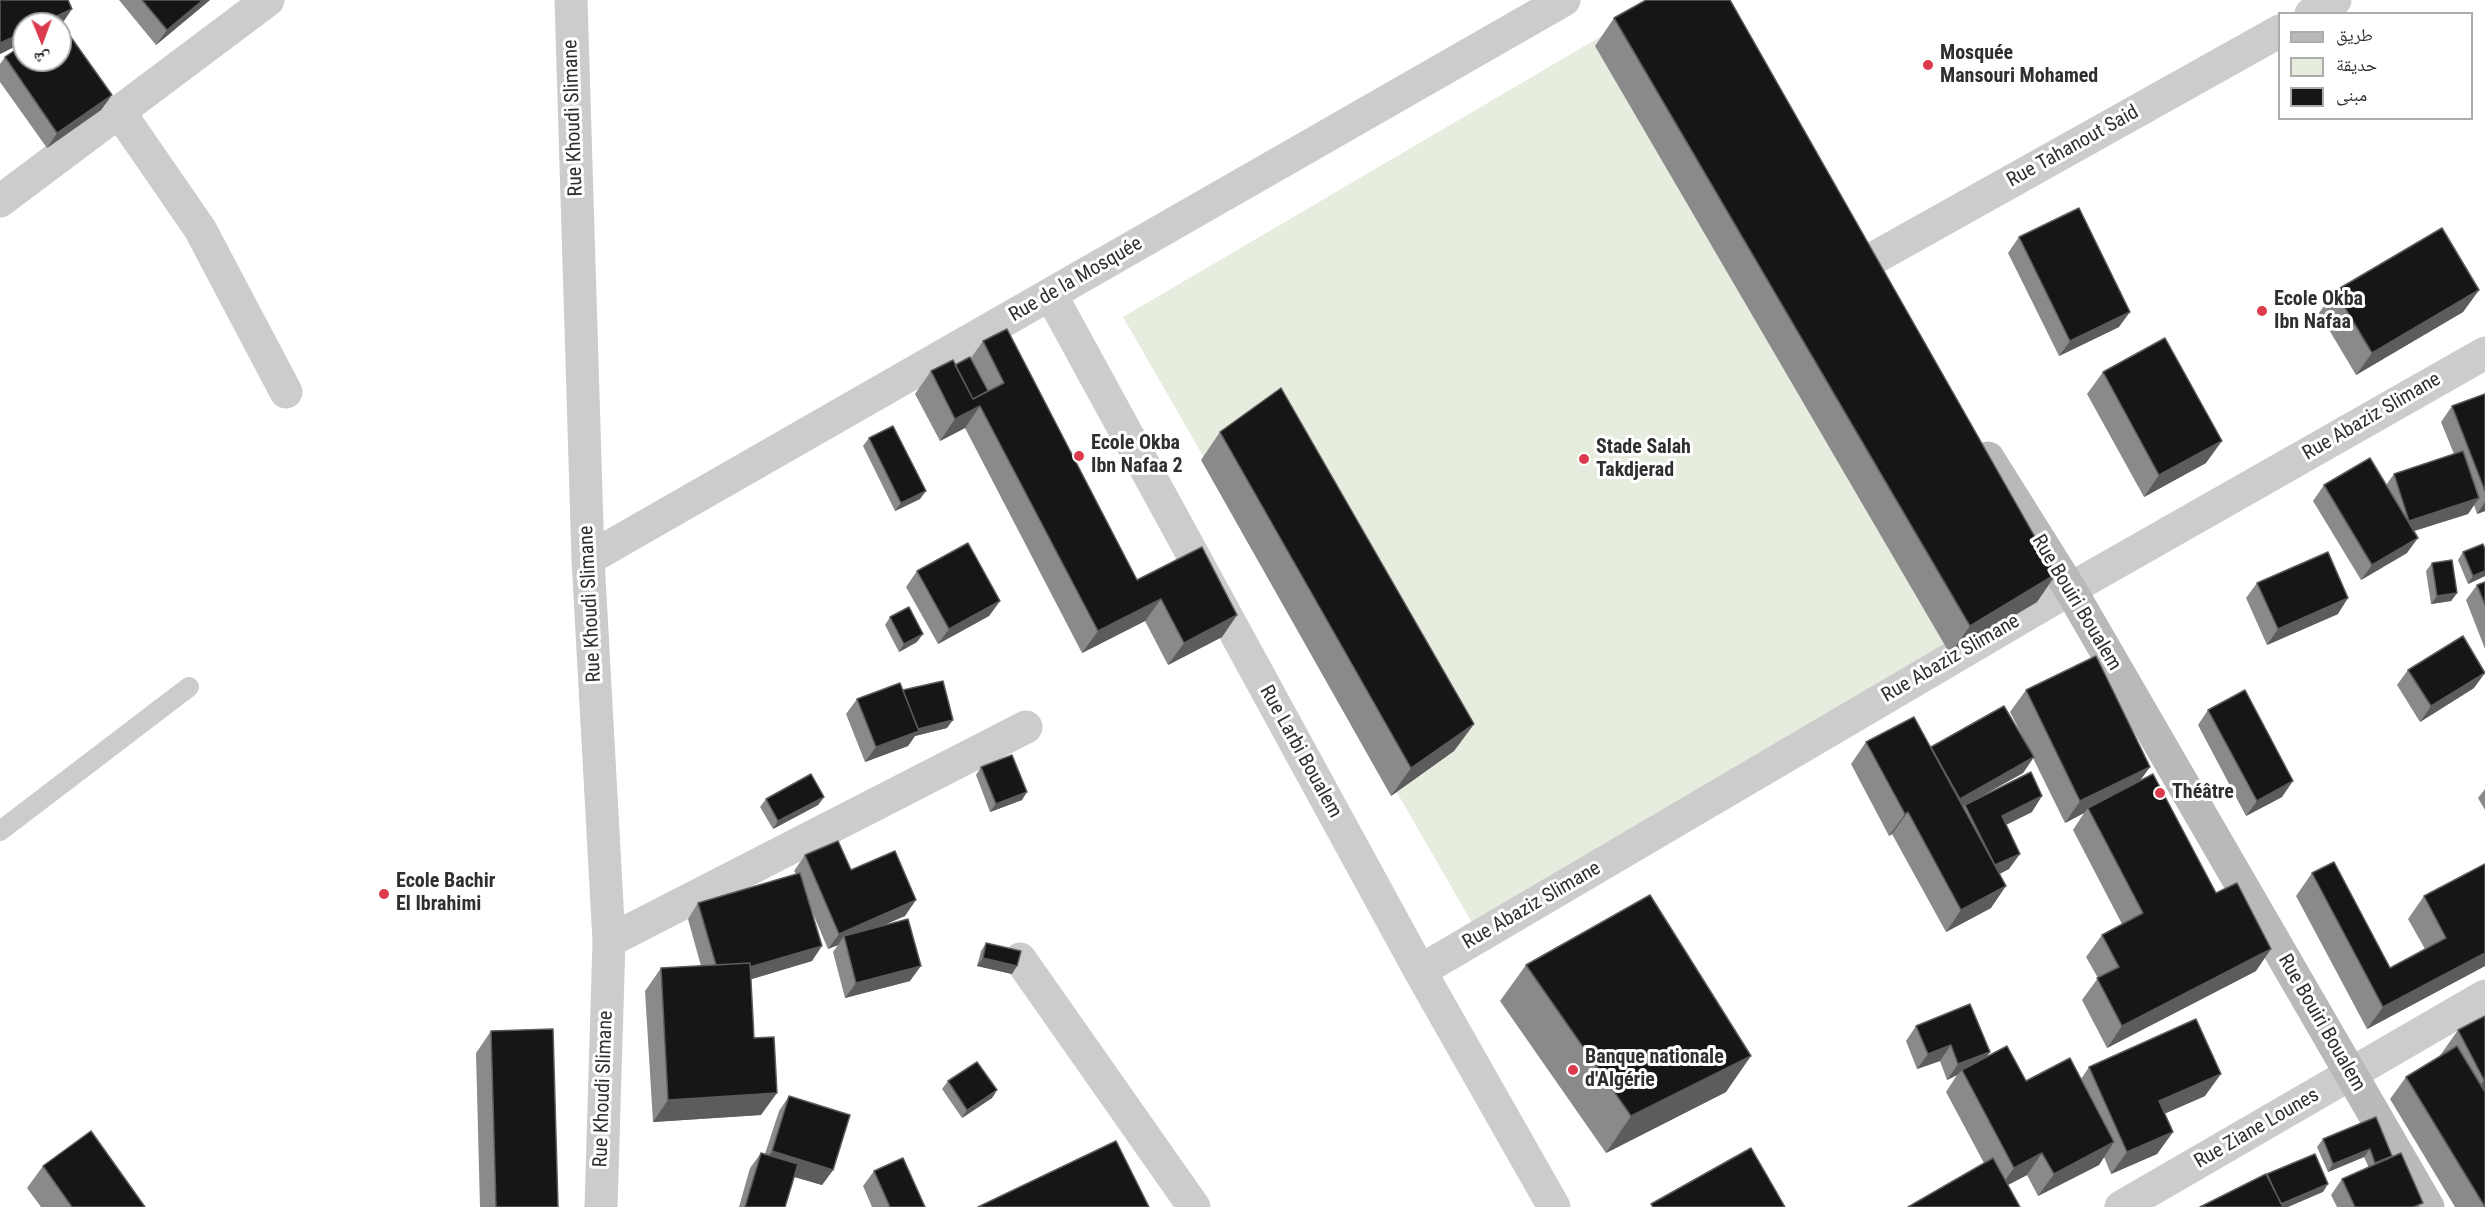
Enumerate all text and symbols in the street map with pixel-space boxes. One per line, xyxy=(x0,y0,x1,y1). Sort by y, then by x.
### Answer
north arrow xyxy=(12,12,72,72)
legend xyxy=(2278,12,2473,120)
text: طريق xyxy=(2336,24,2373,45)
street label: Rue Khoudi Slimane xyxy=(559,39,589,197)
place label: Mosquée Mansouri Mohamed xyxy=(1940,42,2098,89)
text: ش xyxy=(34,49,51,68)
text: حديقة xyxy=(2336,54,2377,75)
marker: Mosquée Mansouri Mohamed xyxy=(1921,58,1935,72)
text: مبنى xyxy=(2336,84,2367,105)
street label: Rue Tahanout Said xyxy=(2003,101,2143,193)
street label: Rue de la Mosquée xyxy=(1005,232,1147,328)
place label: Ecole Okba Ibn Nafaa xyxy=(2274,288,2363,335)
marker: Ecole Okba Ibn Nafaa xyxy=(2255,304,2269,318)
street label: Rue Abaziz Slimane xyxy=(2299,368,2445,466)
place label: Ecole Okba Ibn Nafaa 2 xyxy=(1091,432,1183,479)
place label: Stade Salah Takdjerad xyxy=(1596,436,1691,483)
marker: Ecole Okba Ibn Nafaa 2 xyxy=(1072,449,1086,463)
marker: Stade Salah Takdjerad xyxy=(1577,452,1591,466)
street label: Rue Khoudi Slimane xyxy=(575,525,607,683)
street label: Rue Bouiri Boualem xyxy=(2026,531,2126,675)
street label: Rue Abaziz Slimane xyxy=(1878,610,2024,708)
street label: Rue Larbi Boualem xyxy=(1254,682,1346,822)
place label: Théâtre xyxy=(2172,781,2234,805)
marker: Théâtre xyxy=(2153,786,2167,800)
street label: Rue Abaziz Slimane xyxy=(1459,857,1605,955)
place label: Ecole Bachir El Ibrahimi xyxy=(396,870,495,917)
marker: Ecole Bachir El Ibrahimi xyxy=(377,887,391,901)
street label: Rue Bouiri Boualem xyxy=(2272,950,2370,1096)
street label: Rue Khoudi Slimane xyxy=(589,1010,619,1168)
place label: Banque nationale d'Algérie xyxy=(1585,1046,1724,1093)
marker: Banque nationale d'Algérie xyxy=(1566,1063,1580,1077)
street label: Rue Ziane Lounes xyxy=(2190,1084,2324,1174)

